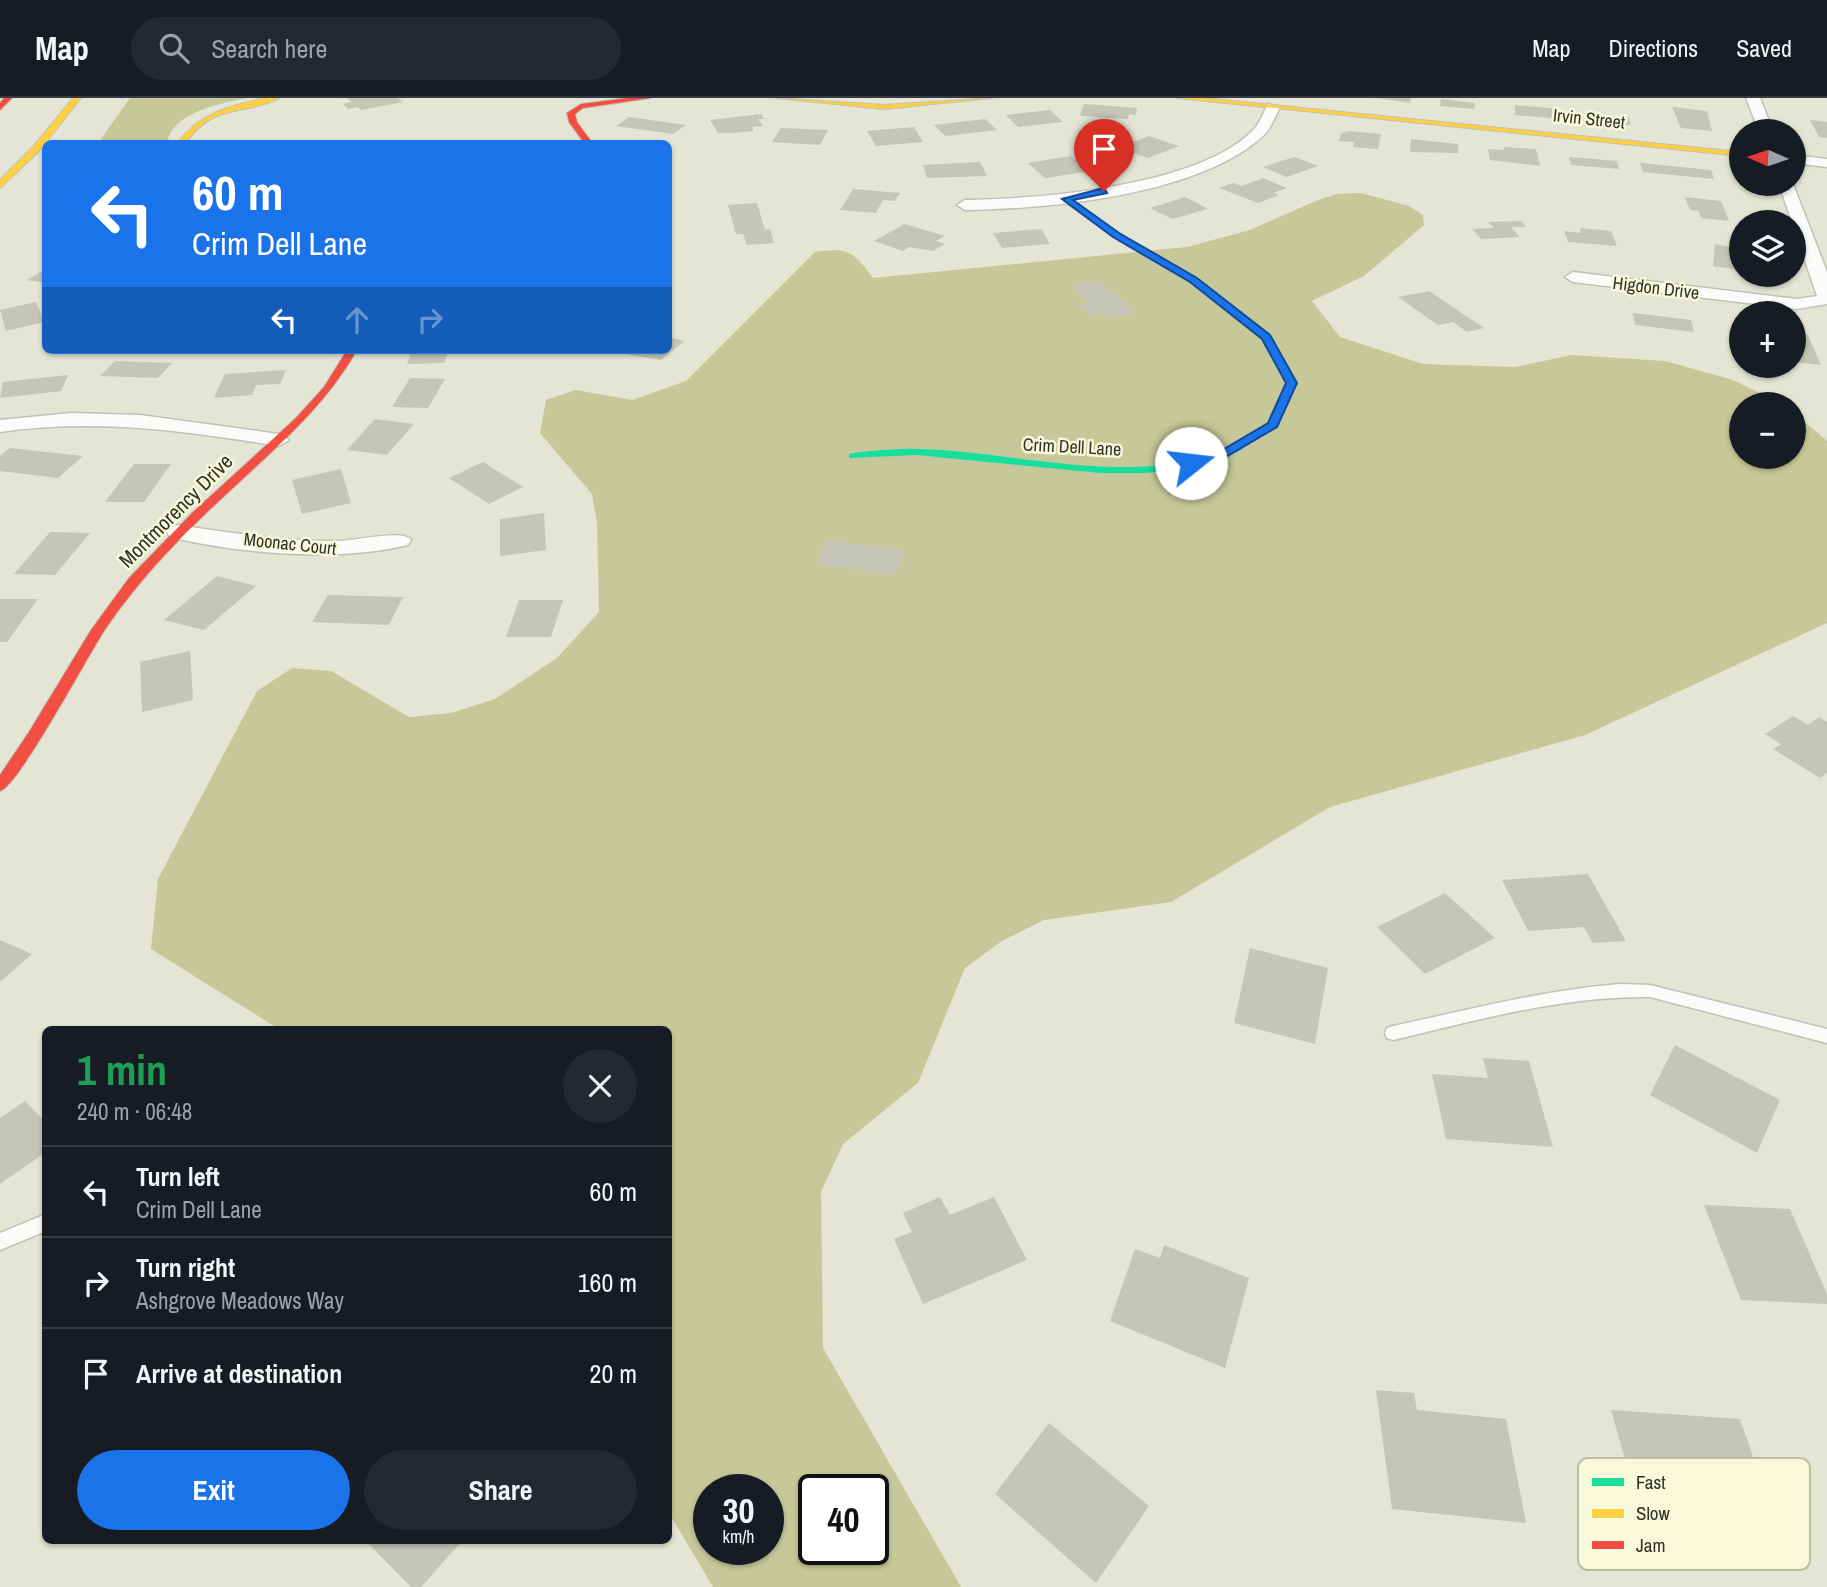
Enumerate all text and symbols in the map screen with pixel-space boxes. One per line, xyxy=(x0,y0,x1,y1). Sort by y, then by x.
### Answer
search box xyxy=(131,17,621,80)
text: Map xyxy=(35,26,89,70)
icon: search xyxy=(155,29,193,67)
text: Search here xyxy=(211,31,327,66)
text: Map xyxy=(1532,32,1570,64)
text: Directions xyxy=(1608,32,1698,64)
text: Saved xyxy=(1736,32,1792,64)
street label: Irvin Street xyxy=(1552,102,1626,135)
pin xyxy=(1074,119,1134,191)
north arrow xyxy=(1729,119,1806,196)
map controls xyxy=(1729,119,1806,469)
icon: arrive xyxy=(1085,130,1123,168)
text: 60 m xyxy=(192,159,284,225)
icon: left xyxy=(77,168,168,259)
button: layers xyxy=(1729,210,1806,287)
text: Crim Dell Lane xyxy=(192,222,367,265)
street label: Higdon Drive xyxy=(1611,270,1701,305)
icon: left xyxy=(265,301,303,339)
icon: ahead xyxy=(338,301,376,339)
icon: right xyxy=(411,301,449,339)
button: + xyxy=(1729,301,1806,378)
button: − xyxy=(1729,392,1806,469)
position arrow xyxy=(1154,426,1228,500)
street label: Crim Dell Lane xyxy=(1022,431,1122,462)
street label: Montmorency Drive xyxy=(112,447,239,574)
street label: Moonac Court xyxy=(243,526,337,561)
text: 1 min xyxy=(77,1042,167,1098)
button: close xyxy=(563,1049,637,1123)
text: 240 m · 06:48 xyxy=(77,1096,192,1127)
text: Turn left xyxy=(136,1159,220,1194)
icon: left xyxy=(77,1173,115,1211)
text: 60 m xyxy=(590,1174,637,1209)
text: Crim Dell Lane xyxy=(136,1194,262,1225)
text: Turn right xyxy=(136,1250,235,1285)
icon: right xyxy=(77,1264,115,1302)
text: 160 m xyxy=(578,1265,637,1300)
text: Ashgrove Meadows Way xyxy=(136,1285,344,1316)
icon: arrive xyxy=(77,1355,115,1393)
text: Arrive at destination xyxy=(136,1356,342,1391)
text: 20 m xyxy=(590,1356,637,1391)
button: Exit xyxy=(77,1450,350,1530)
button: Share xyxy=(364,1450,637,1530)
legend xyxy=(1578,1458,1810,1570)
text: Fast xyxy=(1636,1469,1666,1495)
speed limit sign: 40 xyxy=(798,1474,889,1565)
text: 30 xyxy=(723,1487,754,1534)
text: Slow xyxy=(1636,1500,1671,1526)
text: km/h xyxy=(723,1524,755,1549)
text: Jam xyxy=(1636,1532,1665,1558)

